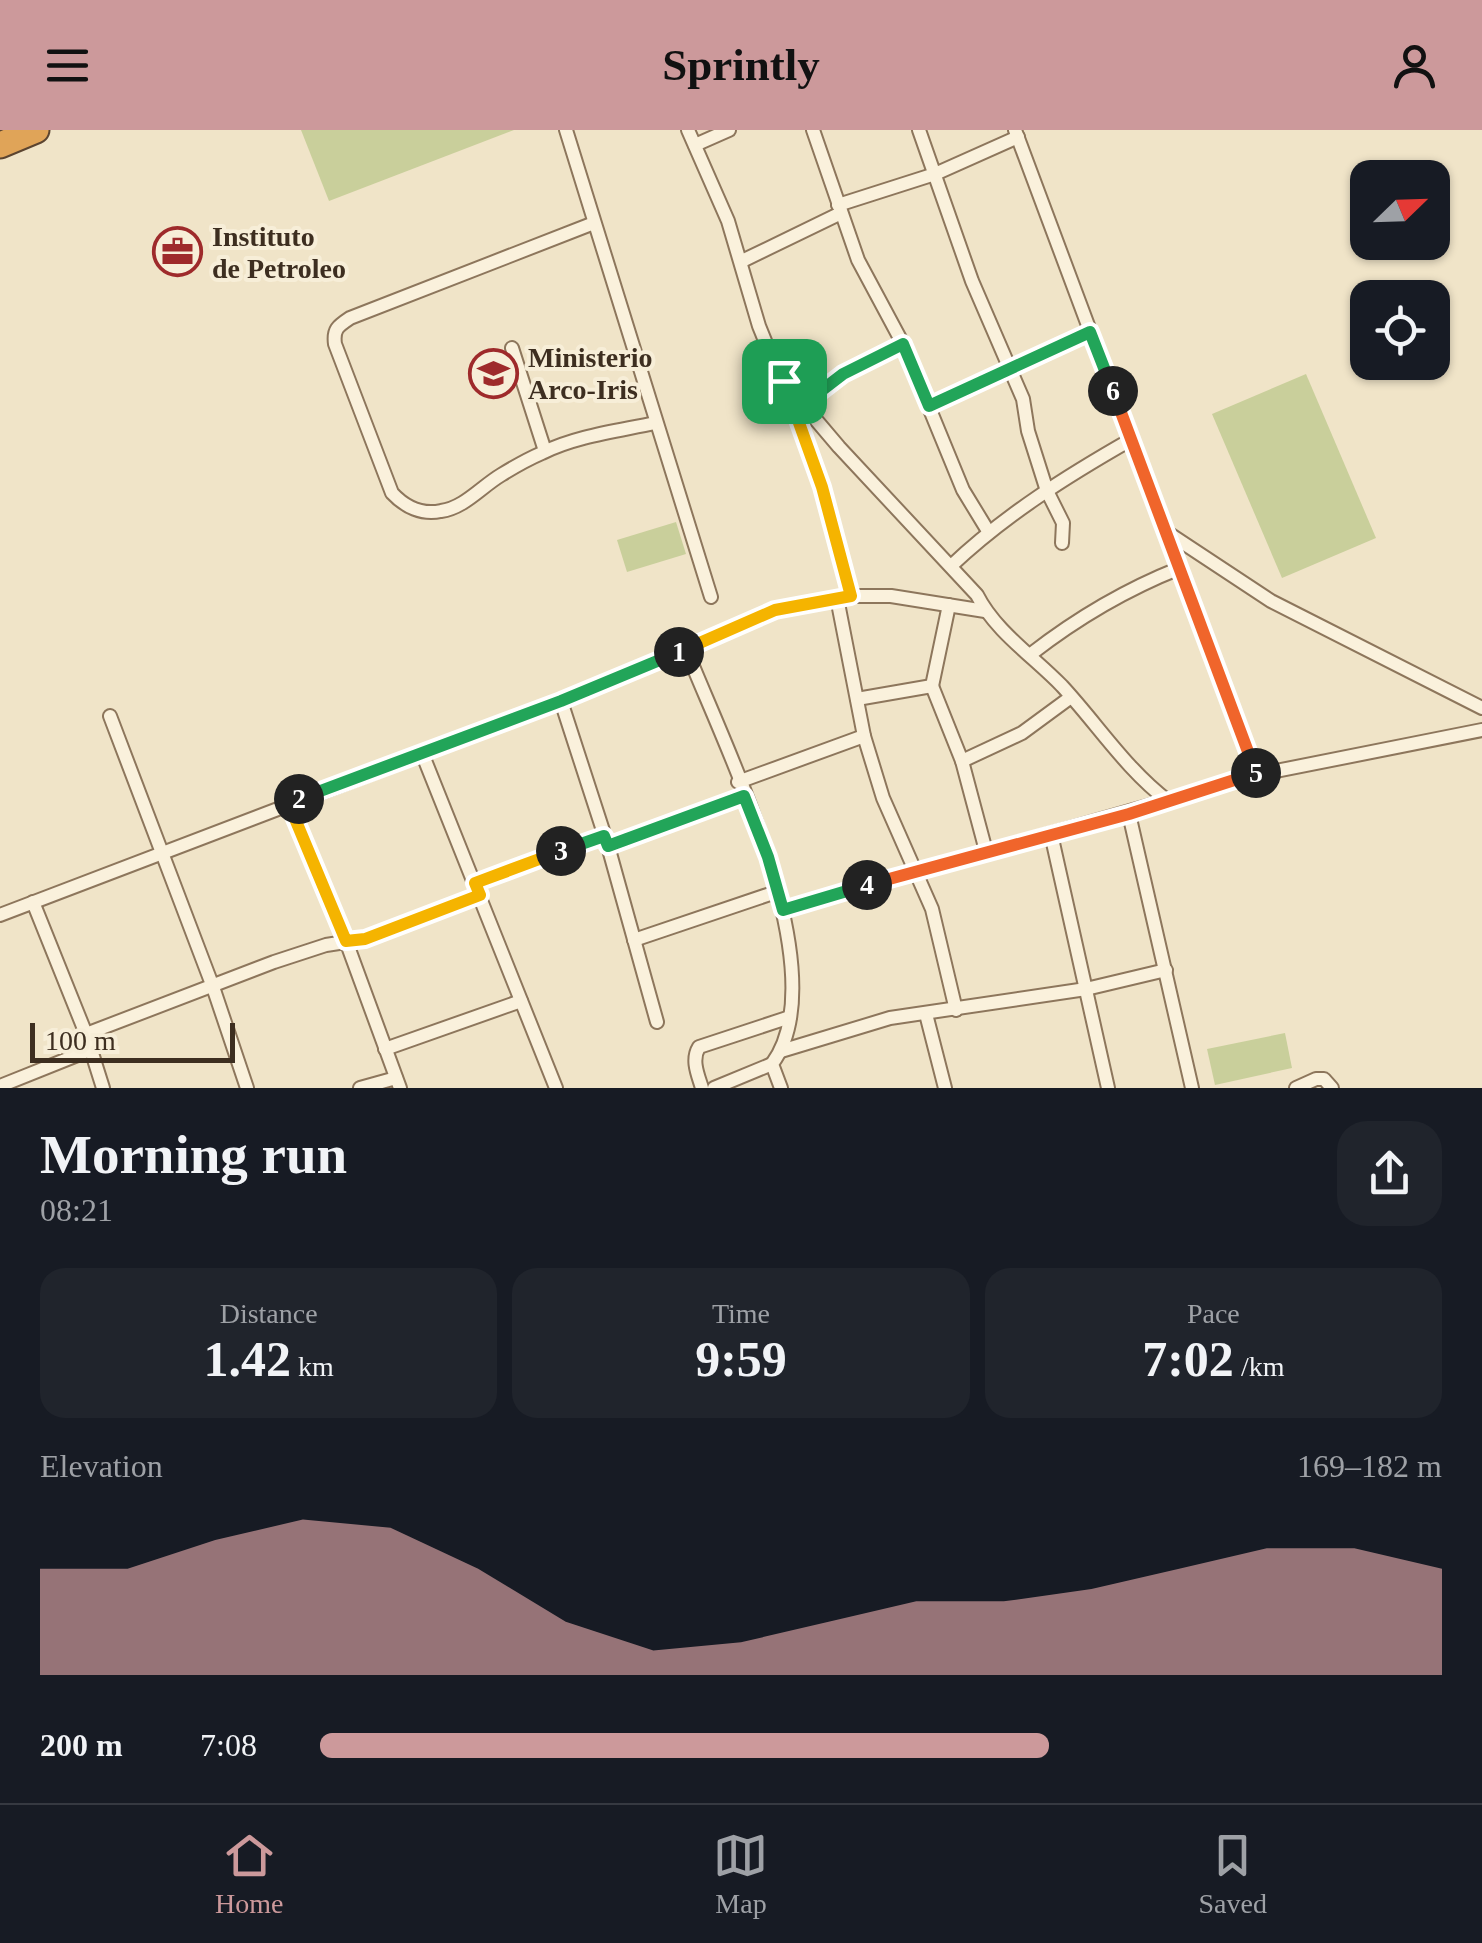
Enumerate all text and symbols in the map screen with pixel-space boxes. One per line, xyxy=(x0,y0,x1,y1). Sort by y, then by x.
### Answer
icon: menu xyxy=(40,38,95,93)
icon: person xyxy=(1387,38,1442,93)
text: Sprintly xyxy=(662,40,820,90)
north arrow xyxy=(1350,160,1450,260)
map controls xyxy=(1350,160,1450,380)
place label: Instituto de Petroleo xyxy=(212,221,346,284)
office icon: Instituto de Petroleo xyxy=(151,226,203,278)
button: locate xyxy=(1350,280,1450,380)
pin xyxy=(742,339,827,424)
place label: Ministerio Arco-Iris xyxy=(528,342,652,405)
school or university icon: Ministerio Arco-Iris xyxy=(467,347,519,399)
icon: arrive xyxy=(757,354,812,409)
pin: 6 xyxy=(1088,366,1138,416)
text: 6 xyxy=(1106,375,1120,406)
pin: 1 xyxy=(654,627,704,677)
text: 1 xyxy=(672,636,686,667)
pin: 5 xyxy=(1231,748,1281,798)
text: 5 xyxy=(1249,757,1263,788)
pin: 2 xyxy=(274,774,324,824)
text: 2 xyxy=(292,783,306,814)
pin: 3 xyxy=(536,826,586,876)
text: 3 xyxy=(554,835,568,866)
pin: 4 xyxy=(842,860,892,910)
text: 4 xyxy=(860,869,874,900)
scale bar xyxy=(30,1018,235,1063)
text: 100 m xyxy=(45,1025,116,1056)
button: share xyxy=(1337,1121,1442,1226)
text: Morning run xyxy=(40,1124,347,1185)
text: 08:21 xyxy=(40,1192,113,1228)
text: Distance xyxy=(220,1298,318,1329)
text: Time xyxy=(712,1298,770,1329)
text: Pace xyxy=(1187,1298,1240,1329)
text: 1.42 xyxy=(204,1331,291,1387)
text: 9:59 xyxy=(695,1331,787,1387)
text: 7:02 xyxy=(1142,1331,1234,1387)
text: km xyxy=(291,1351,334,1382)
text: /km xyxy=(1234,1351,1284,1382)
text: Elevation xyxy=(40,1448,163,1484)
text: 169–182 m xyxy=(1297,1448,1442,1484)
text: 200 m xyxy=(40,1727,123,1763)
text: 7:08 xyxy=(200,1727,257,1763)
tab: Home xyxy=(215,1828,283,1920)
tab: Map xyxy=(713,1828,768,1920)
tab: Saved xyxy=(1199,1828,1267,1920)

